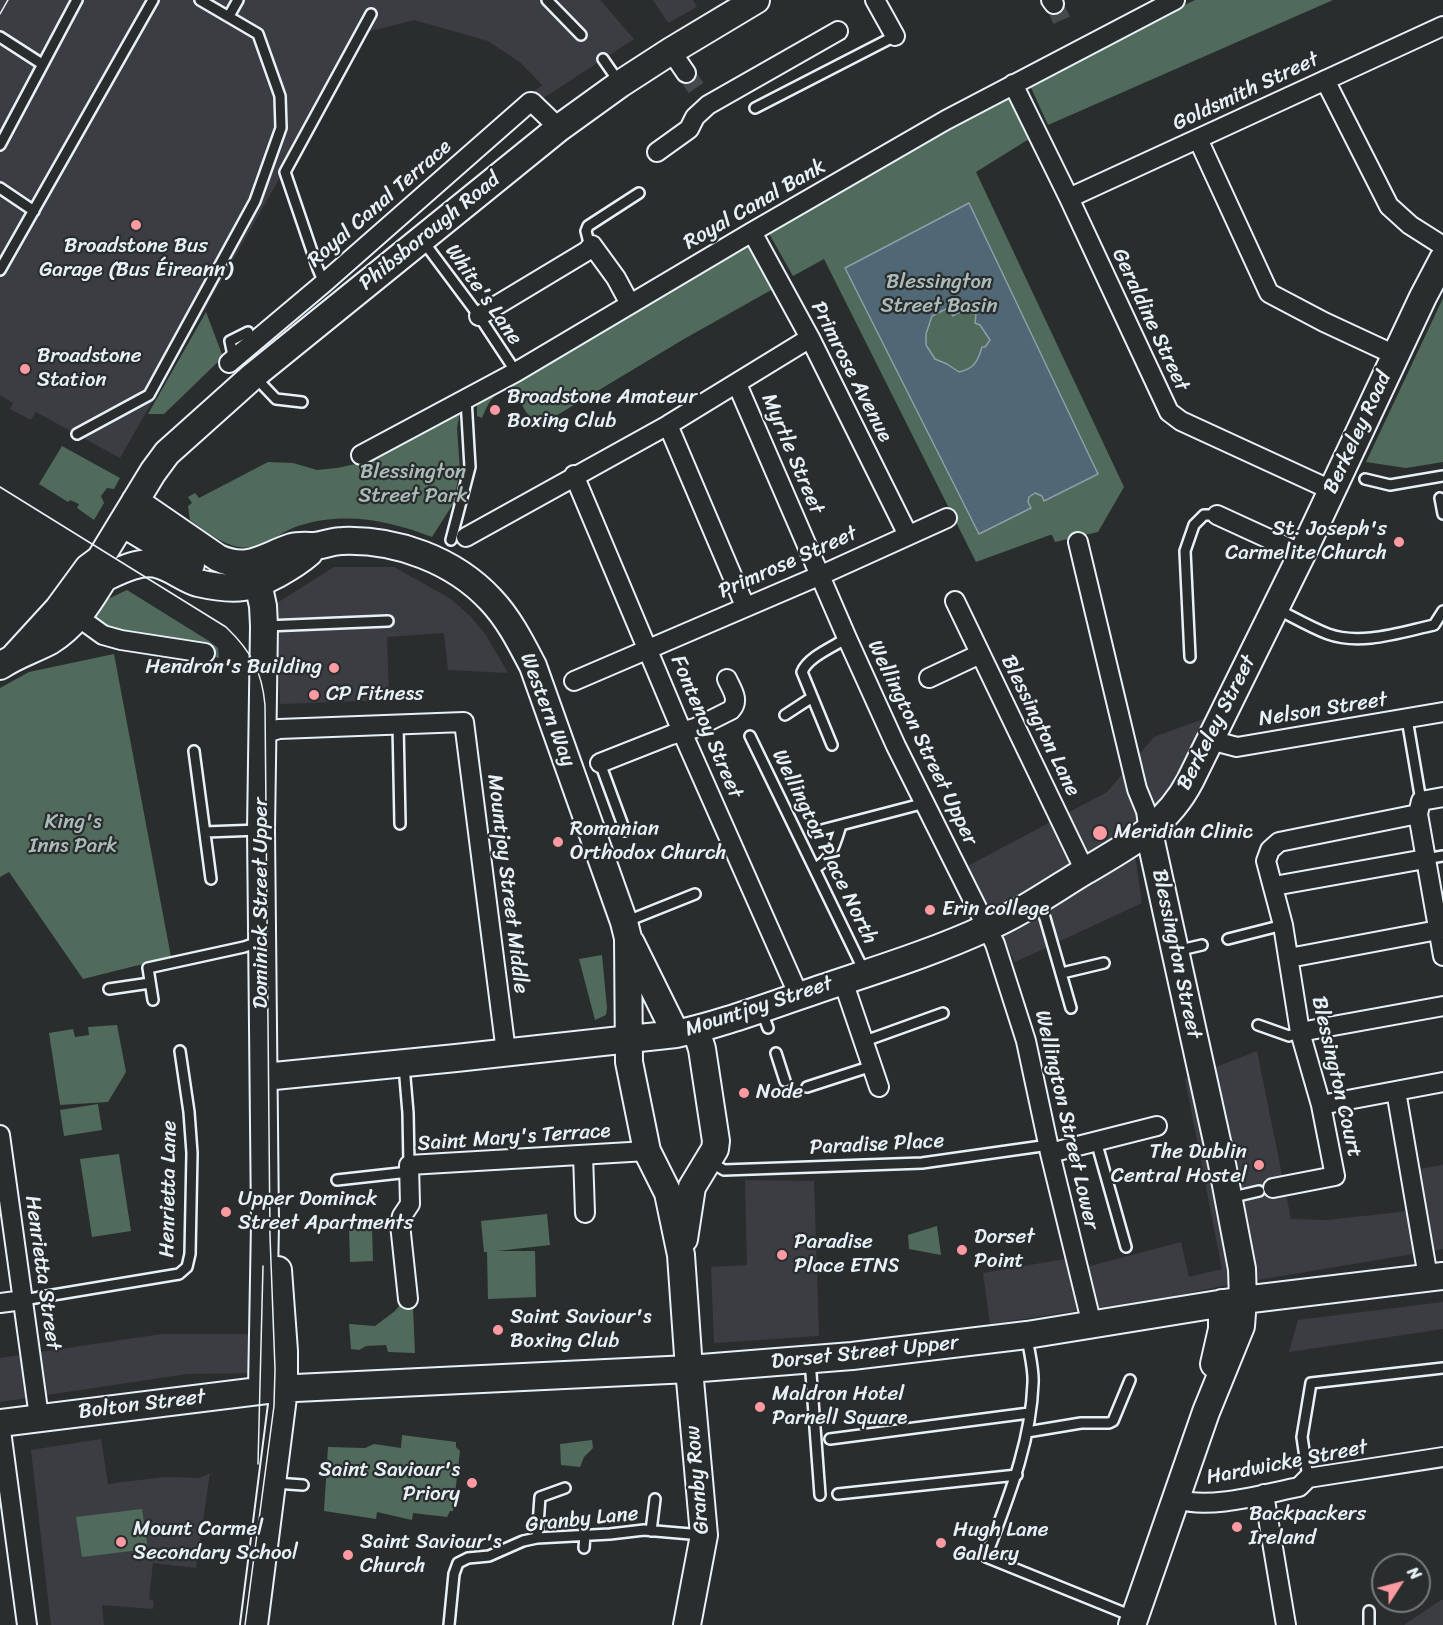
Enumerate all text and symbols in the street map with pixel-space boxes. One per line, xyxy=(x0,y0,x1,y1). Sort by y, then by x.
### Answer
street label: Goldsmith Street xyxy=(1169,47,1323,137)
street label: Royal Canal Terrace xyxy=(303,135,457,273)
street label: Royal Canal Bank xyxy=(680,154,830,256)
street label: Phibsborough Road xyxy=(354,167,506,297)
marker: Broadstone Bus Garage (Bus Éireann) xyxy=(129,218,143,232)
place label: Broadstone Bus Garage (Bus Éireann) xyxy=(39,234,233,284)
street label: White's Lane xyxy=(439,240,527,350)
street label: Geraldine Street xyxy=(1106,245,1194,395)
park label: Blessington Street Basin xyxy=(880,270,998,320)
street label: Primrose Avenue xyxy=(805,297,897,447)
place label: Broadstone Station xyxy=(37,344,141,394)
marker: Broadstone Station xyxy=(18,362,32,376)
street label: Berkeley Road xyxy=(1319,368,1397,498)
place label: Broadstone Amateur Boxing Club xyxy=(507,385,697,435)
street label: Myrtle Street xyxy=(755,390,829,518)
marker: Broadstone Amateur Boxing Club xyxy=(488,403,502,417)
park label: Blessington Street Park xyxy=(358,460,468,510)
place label: St. Joseph's Carmelite Church xyxy=(1225,517,1387,567)
street label: Primrose Street xyxy=(715,521,861,605)
marker: St. Joseph's Carmelite Church xyxy=(1392,535,1406,549)
street label: Wellington Street Upper xyxy=(861,636,983,850)
street label: Western Way xyxy=(514,650,580,770)
street label: Blessington Lane xyxy=(995,651,1085,801)
street label: Berkeley Street xyxy=(1172,651,1262,795)
street label: Fontenoy Street xyxy=(665,652,747,802)
place label: Hendron's Building xyxy=(145,655,322,681)
marker: Hendron's Building xyxy=(327,661,341,675)
place label: CP Fitness xyxy=(326,682,424,708)
street label: Nelson Street xyxy=(1257,687,1389,733)
marker: CP Fitness xyxy=(307,688,321,702)
street label: Wellington Place North xyxy=(766,746,882,948)
street label: Mountjoy Street Middle xyxy=(481,773,533,995)
street label: Dominick Street Upper xyxy=(249,797,275,1009)
park label: King's Inns Park xyxy=(29,810,117,860)
place label: Romanian Orthodox Church xyxy=(570,817,726,867)
place label: Meridian Clinic xyxy=(1114,820,1253,846)
marker: Meridian Clinic xyxy=(1091,824,1109,842)
marker: Romanian Orthodox Church xyxy=(551,835,565,849)
street label: Blessington Street xyxy=(1146,867,1206,1041)
place label: Erin college xyxy=(942,897,1049,923)
marker: Erin college xyxy=(923,903,937,917)
street label: Mountjoy Street xyxy=(682,971,836,1043)
street label: Blessington Court xyxy=(1305,994,1367,1160)
street label: Wellington Street Lower xyxy=(1029,1008,1103,1232)
place label: Node xyxy=(756,1080,803,1106)
marker: Node xyxy=(737,1086,751,1100)
street label: Saint Mary's Terrace xyxy=(417,1119,611,1157)
street label: Henrietta Lane xyxy=(155,1120,183,1258)
street label: Paradise Place xyxy=(809,1129,945,1161)
place label: The Dublin Central Hostel xyxy=(1111,1140,1247,1190)
marker: The Dublin Central Hostel xyxy=(1252,1158,1266,1172)
place label: Upper Dominck Street Apartments xyxy=(238,1187,413,1237)
street label: Henrietta Street xyxy=(19,1194,65,1352)
marker: Upper Dominck Street Apartments xyxy=(219,1205,233,1219)
place label: Dorset Point xyxy=(974,1225,1035,1275)
place label: Paradise Place ETNS xyxy=(794,1230,899,1280)
marker: Dorset Point xyxy=(955,1243,969,1257)
marker: Paradise Place ETNS xyxy=(775,1248,789,1262)
place label: Saint Saviour's Boxing Club xyxy=(510,1305,652,1355)
marker: Saint Saviour's Boxing Club xyxy=(491,1323,505,1337)
street label: Dorset Street Upper xyxy=(770,1331,960,1375)
place label: Maldron Hotel Parnell Square xyxy=(772,1382,907,1432)
street label: Bolton Street xyxy=(77,1385,207,1425)
marker: Maldron Hotel Parnell Square xyxy=(753,1400,767,1414)
street label: Granby Row xyxy=(681,1425,715,1535)
street label: Hardwicke Street xyxy=(1204,1435,1370,1491)
place label: Saint Saviour's Priory xyxy=(318,1458,460,1508)
marker: Saint Saviour's Priory xyxy=(465,1476,479,1490)
street label: Granby Lane xyxy=(524,1502,640,1538)
place label: Backpackers Ireland xyxy=(1249,1502,1366,1552)
place label: Mount Carmel Secondary School xyxy=(133,1517,298,1567)
place label: Hugh Lane Gallery xyxy=(953,1518,1049,1568)
marker: Backpackers Ireland xyxy=(1230,1520,1244,1534)
place label: Saint Saviour's Church xyxy=(360,1530,502,1580)
marker: Mount Carmel Secondary School xyxy=(114,1535,128,1549)
marker: Hugh Lane Gallery xyxy=(934,1536,948,1550)
marker: Saint Saviour's Church xyxy=(341,1548,355,1562)
north arrow xyxy=(1371,1553,1431,1613)
text: N xyxy=(1399,1560,1429,1586)

